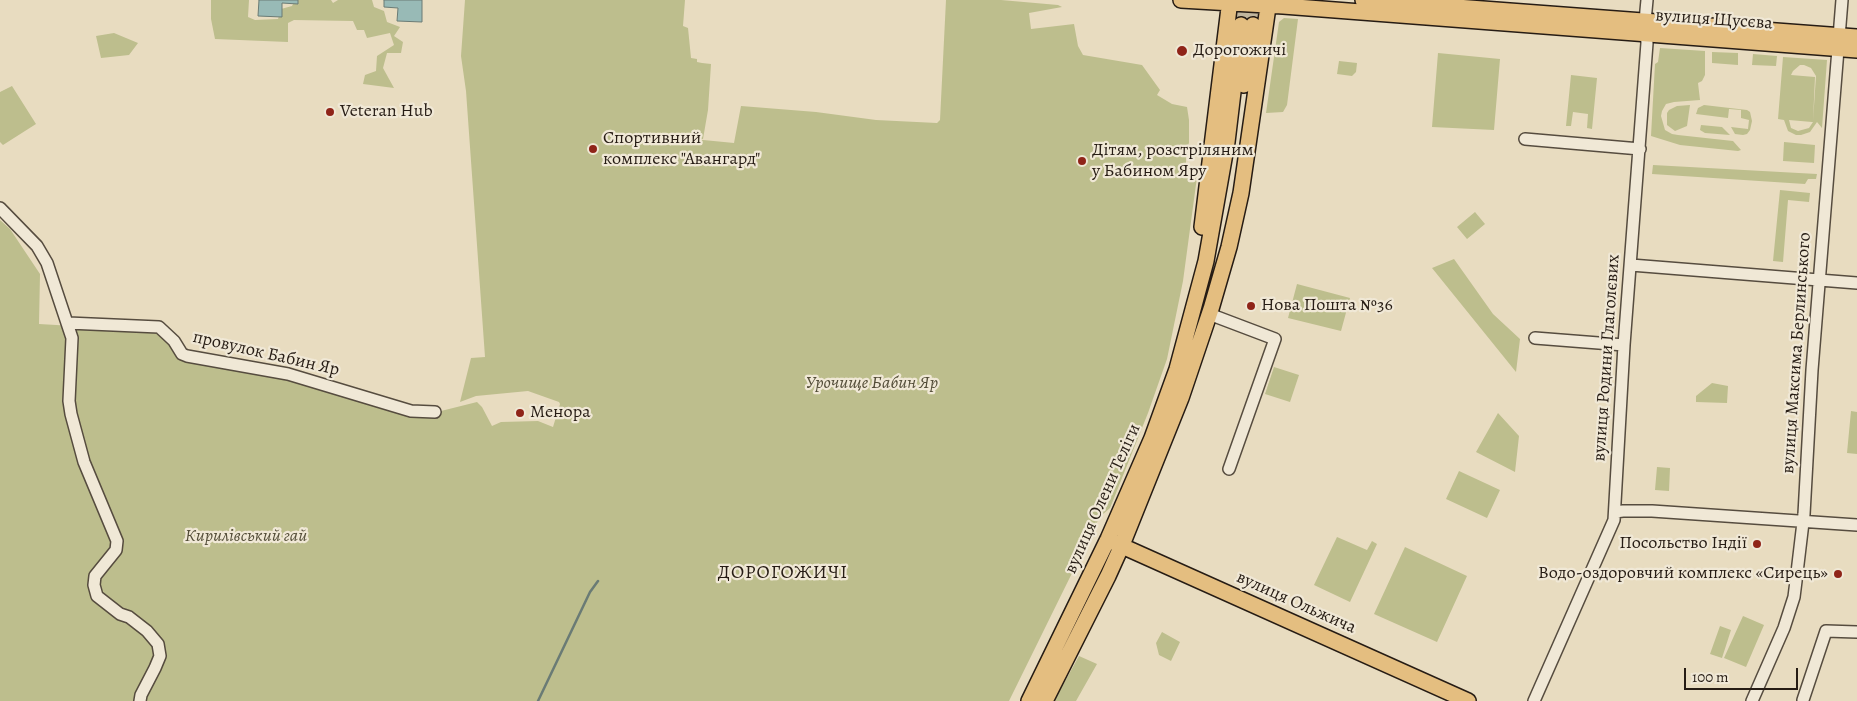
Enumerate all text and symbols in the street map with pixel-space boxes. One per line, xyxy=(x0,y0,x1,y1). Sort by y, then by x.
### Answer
street label: вулиця Щусєва xyxy=(1655,5,1773,35)
place label: Дорогожичі xyxy=(1193,40,1286,62)
marker: Дорогожичі xyxy=(1175,44,1189,58)
place label: Veteran Hub xyxy=(340,101,433,123)
marker: Veteran Hub xyxy=(324,106,336,118)
place label: Спортивний комплекс "Авангард" xyxy=(603,128,760,170)
place label: Дітям, розстріляним у Бабином Яру xyxy=(1092,140,1254,182)
marker: Спортивний комплекс "Авангард" xyxy=(587,143,599,155)
marker: Дітям, розстріляним у Бабином Яру xyxy=(1076,155,1088,167)
street label: вулиця Максима Берлинського xyxy=(1778,232,1816,474)
street label: вулиця Родини Глаголєвих xyxy=(1589,254,1625,462)
place label: Нова Пошта №36 xyxy=(1261,295,1393,317)
marker: Нова Пошта №36 xyxy=(1245,300,1257,312)
street label: провулок Бабин Яр xyxy=(190,327,342,381)
park label: Урочище Бабин Яр xyxy=(806,373,938,395)
place label: Менора xyxy=(530,402,590,424)
marker: Менора xyxy=(514,407,526,419)
street label: вулиця Олени Теліги xyxy=(1060,421,1146,577)
park label: Кирилівський гай xyxy=(185,526,307,548)
place label: Посольство Індії xyxy=(1619,533,1747,555)
marker: Посольство Індії xyxy=(1751,538,1763,550)
district label: ДОРОГОЖИЧІ xyxy=(717,562,849,584)
place label: Водо-оздоровчий комплекс «Сирець» xyxy=(1538,563,1828,585)
street label: вулиця Ольжича xyxy=(1233,567,1359,639)
marker: Водо-оздоровчий комплекс «Сирець» xyxy=(1832,568,1844,580)
scale bar xyxy=(1687,658,1801,690)
text: 100 m xyxy=(1692,667,1729,687)

